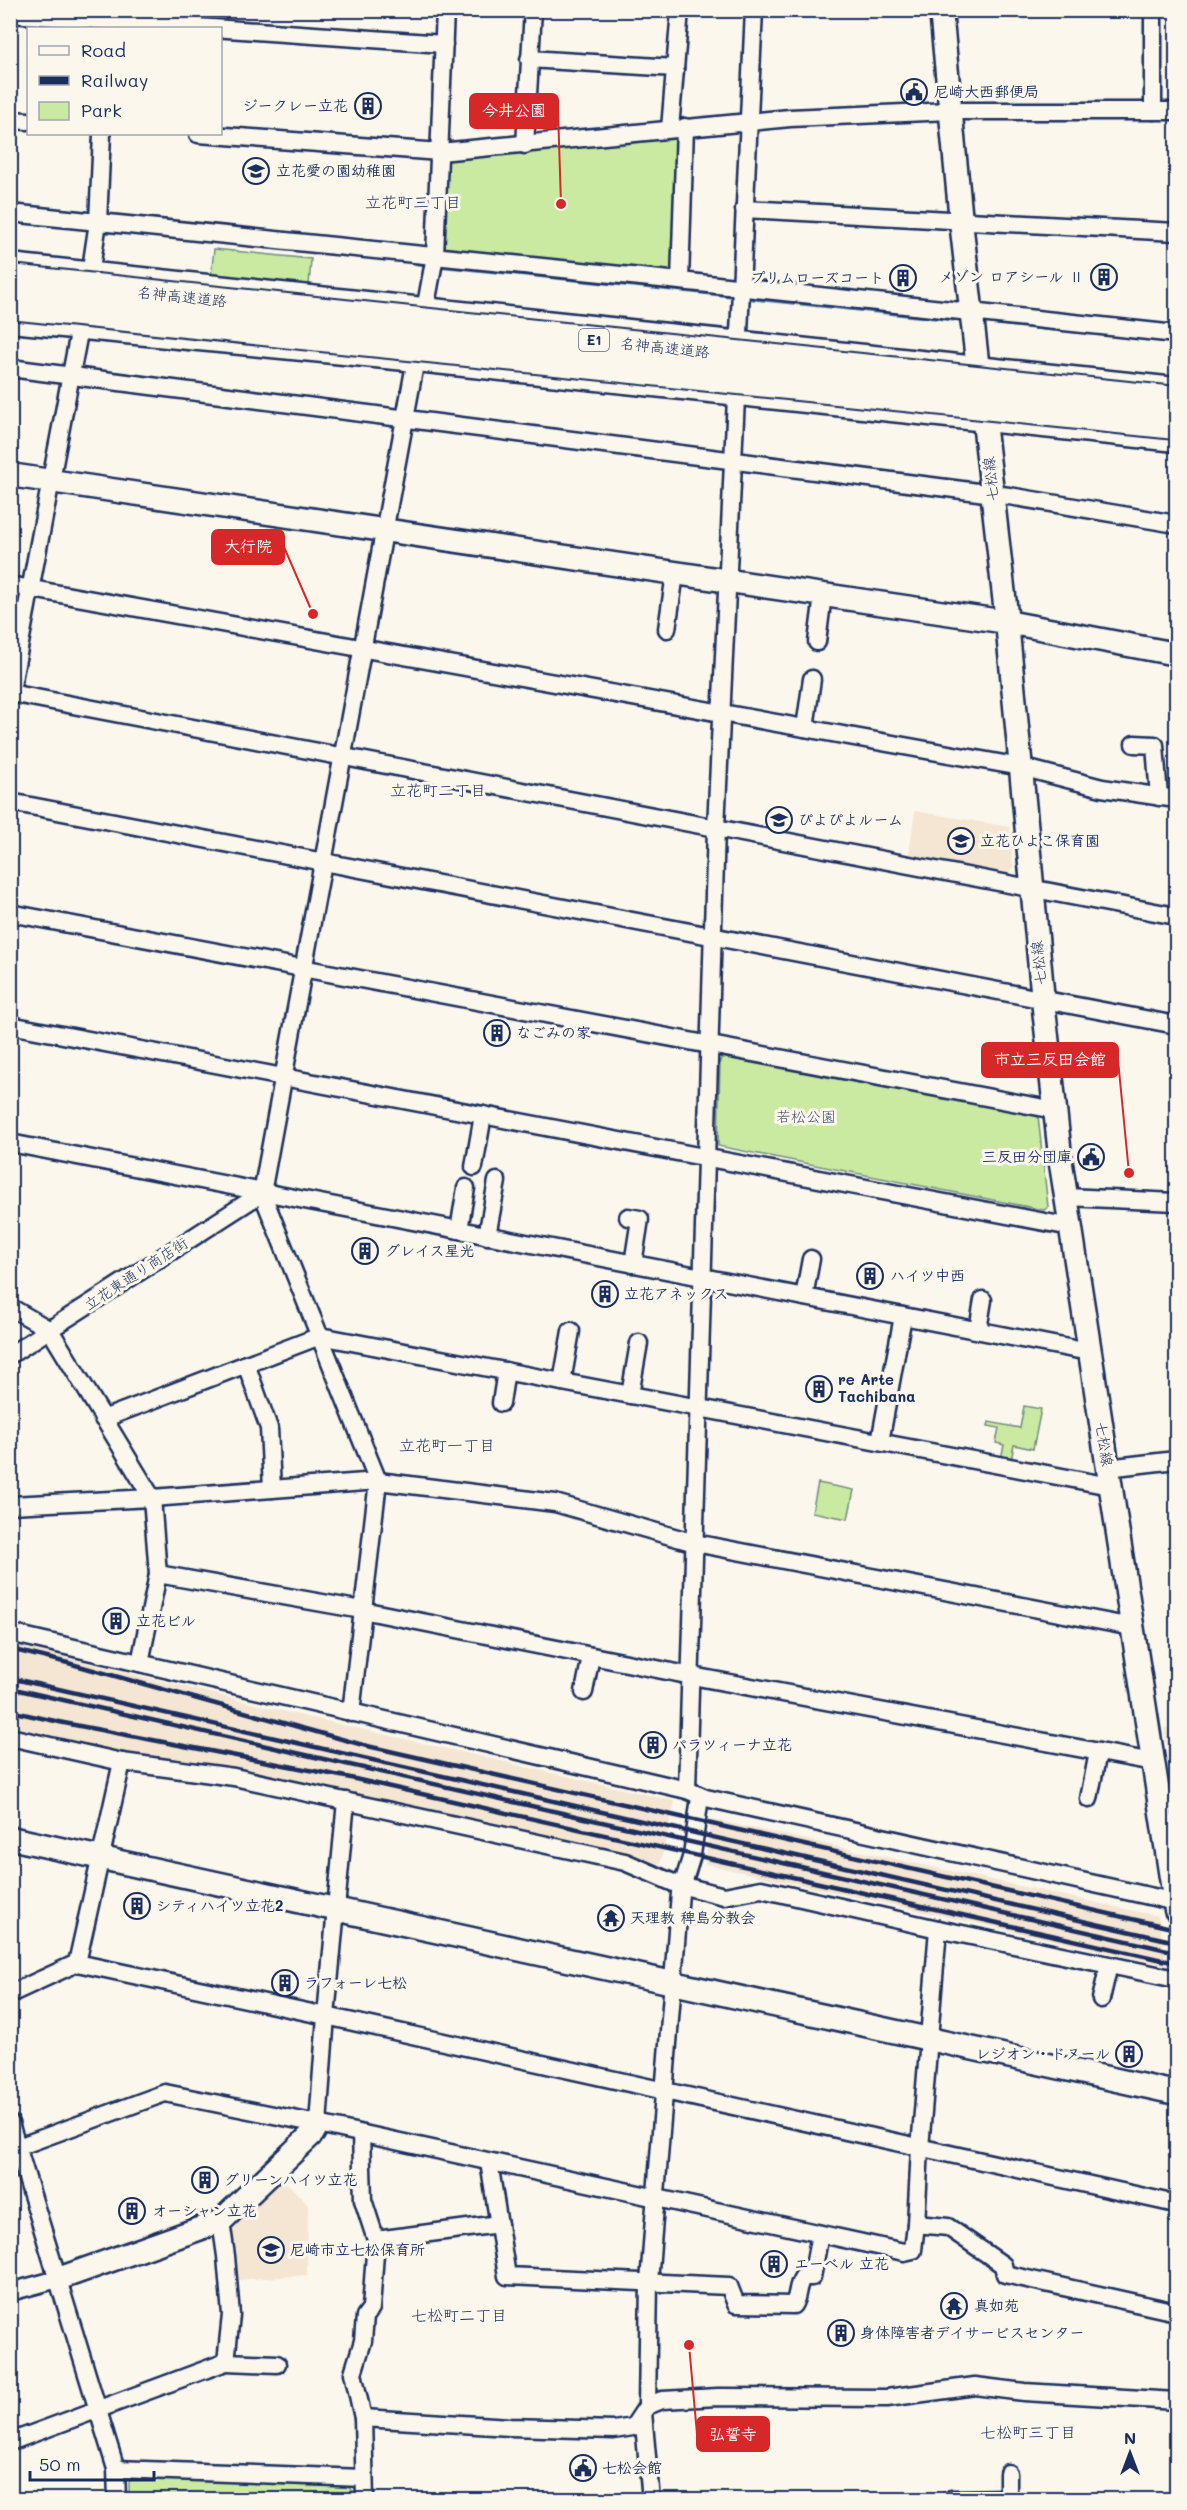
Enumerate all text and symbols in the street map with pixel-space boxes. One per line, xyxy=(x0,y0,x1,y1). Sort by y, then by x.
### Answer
legend xyxy=(27,27,222,135)
text: Road xyxy=(81,38,126,62)
text: Railway xyxy=(81,68,148,92)
public building icon: 尼崎大西郵便局 xyxy=(899,77,929,107)
place label: 尼崎大西郵便局 xyxy=(934,81,1039,101)
building icon: ジークレー立花 xyxy=(353,91,383,121)
callout: 今井公園 xyxy=(470,94,558,128)
place label: ジークレー立花 xyxy=(242,95,348,115)
text: Park xyxy=(81,98,122,122)
text: 今井公園 xyxy=(482,99,546,120)
school or university icon: 立花愛の園幼稚園 xyxy=(241,156,271,186)
place label: 立花愛の園幼稚園 xyxy=(276,160,396,180)
district label: 立花町三丁目 xyxy=(365,191,461,212)
building icon: メゾン ロアシール Ⅱ xyxy=(1089,262,1119,292)
building icon: プリムローズコート xyxy=(888,263,918,293)
place label: メゾン ロアシール Ⅱ xyxy=(939,266,1084,286)
place label: プリムローズコート xyxy=(750,267,884,287)
street label: 名神高速道路 xyxy=(136,281,228,311)
road number: E1 xyxy=(579,329,609,351)
street label: 名神高速道路 xyxy=(619,332,711,362)
street label: 七松線 xyxy=(978,456,1002,503)
callout: 大行院 xyxy=(212,530,284,564)
text: 大行院 xyxy=(224,535,272,556)
district label: 立花町二丁目 xyxy=(390,779,486,800)
school or university icon: ぴよぴよルーム xyxy=(764,805,794,835)
place label: ぴよぴよルーム xyxy=(798,809,903,829)
school or university icon: 立花ひよこ保育園 xyxy=(946,826,976,856)
place label: 立花ひよこ保育園 xyxy=(980,830,1100,850)
street label: 七松線 xyxy=(1026,940,1050,987)
building icon: なごみの家 xyxy=(482,1018,512,1048)
place label: なごみの家 xyxy=(516,1022,591,1042)
callout: 市立三反田会館 xyxy=(982,1043,1118,1077)
text: 市立三反田会館 xyxy=(994,1048,1106,1069)
park label: 若松公園 xyxy=(776,1106,836,1126)
public building icon: 三反田分団庫 xyxy=(1076,1142,1106,1172)
place label: 三反田分団庫 xyxy=(982,1146,1072,1166)
street label: 立花東通り商店街 xyxy=(80,1232,191,1314)
building icon: グレイス星光 xyxy=(350,1236,380,1266)
place label: グレイス星光 xyxy=(385,1240,474,1260)
building icon: ハイツ中西 xyxy=(855,1261,885,1291)
place label: ハイツ中西 xyxy=(890,1265,965,1285)
building icon: 立花アネックス xyxy=(590,1279,620,1309)
place label: 立花アネックス xyxy=(624,1283,728,1303)
place label: re Arte Tachibana xyxy=(838,1369,915,1406)
building icon: re Arte Tachibana xyxy=(804,1374,834,1404)
street label: 七松線 xyxy=(1092,1420,1118,1468)
district label: 立花町一丁目 xyxy=(399,1434,495,1455)
building icon: 立花ビル xyxy=(101,1606,131,1636)
place label: 立花ビル xyxy=(136,1610,196,1630)
building icon: パラツィーナ立花 xyxy=(638,1730,668,1760)
place label: パラツィーナ立花 xyxy=(672,1734,792,1754)
building icon: シティハイツ立花2 xyxy=(122,1891,152,1921)
place label: シティハイツ立花2 xyxy=(156,1895,284,1915)
temple icon: 天理教 稗島分教会 xyxy=(596,1903,626,1933)
place label: 天理教 稗島分教会 xyxy=(630,1907,755,1927)
building icon: ラフォーレ七松 xyxy=(270,1968,300,1998)
place label: ラフォーレ七松 xyxy=(304,1972,407,1992)
building icon: レジオン・ドヌール xyxy=(1114,2039,1144,2069)
place label: レジオン・ドヌール xyxy=(976,2043,1110,2063)
building icon: グリーンハイツ立花 xyxy=(190,2165,220,2195)
place label: グリーンハイツ立花 xyxy=(224,2169,358,2189)
building icon: オーシャン立花 xyxy=(117,2196,147,2226)
place label: オーシャン立花 xyxy=(152,2200,257,2220)
school or university icon: 尼崎市立七松保育所 xyxy=(256,2235,286,2265)
place label: 尼崎市立七松保育所 xyxy=(290,2239,425,2259)
building icon: エーベル 立花 xyxy=(759,2249,789,2279)
place label: エーベル 立花 xyxy=(794,2253,889,2273)
temple icon: 真如苑 xyxy=(939,2291,969,2321)
place label: 真如苑 xyxy=(974,2295,1019,2315)
district label: 七松町二丁目 xyxy=(411,2304,507,2325)
building icon: 身体障害者デイサービスセンター xyxy=(826,2318,856,2348)
place label: 身体障害者デイサービスセンター xyxy=(860,2322,1084,2342)
callout: 弘誓寺 xyxy=(697,2417,769,2451)
district label: 七松町三丁目 xyxy=(980,2421,1076,2442)
text: 弘誓寺 xyxy=(709,2423,757,2444)
north arrow xyxy=(1100,2423,1160,2483)
text: N xyxy=(1124,2427,1136,2448)
scale bar xyxy=(30,2444,154,2482)
text: 50 m xyxy=(39,2452,81,2476)
public building icon: 七松会館 xyxy=(568,2453,598,2483)
place label: 七松会館 xyxy=(602,2457,662,2477)

